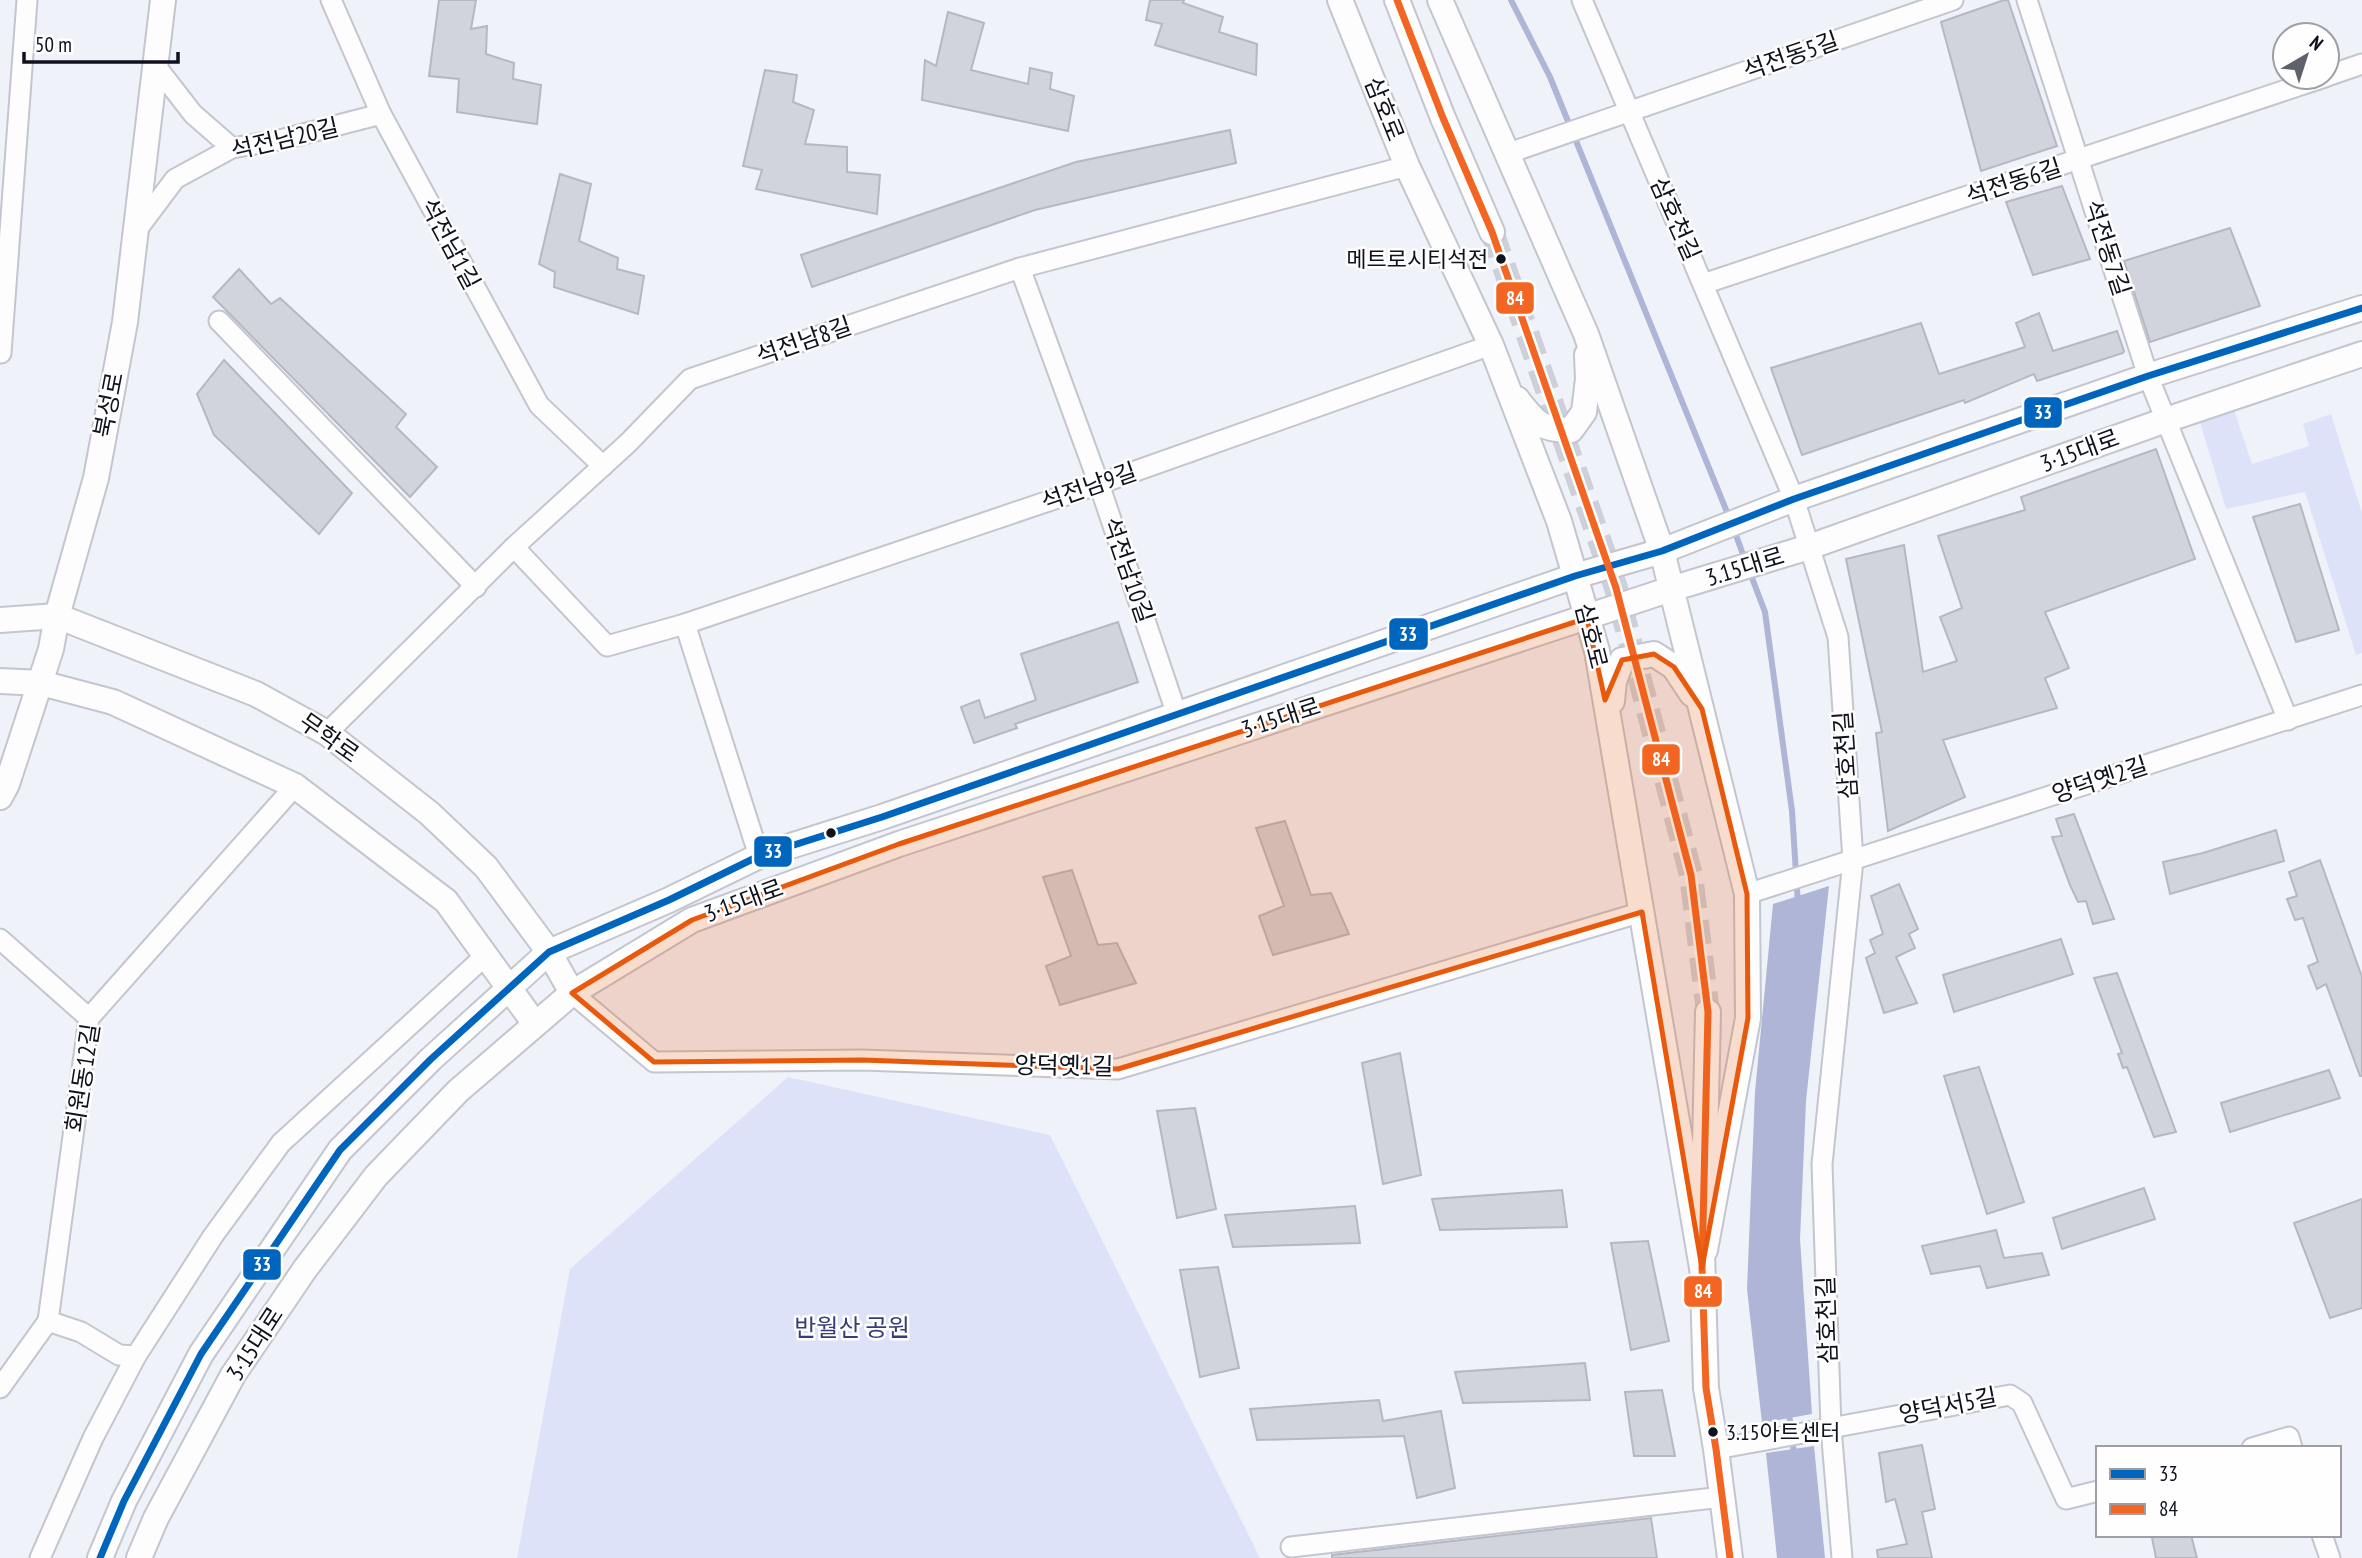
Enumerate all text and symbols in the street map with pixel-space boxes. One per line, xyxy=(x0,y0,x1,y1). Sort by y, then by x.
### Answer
scale bar xyxy=(24,21,178,65)
north arrow xyxy=(2271,21,2341,91)
street label: 석전동5길 xyxy=(1739,25,1843,86)
text: N xyxy=(2305,30,2328,55)
text: 50 m xyxy=(35,31,72,58)
street label: 삼호로 xyxy=(1358,72,1411,145)
street label: 석전남20길 xyxy=(228,111,342,166)
street label: 석전동6길 xyxy=(1962,151,2066,212)
street label: 삼호천길 xyxy=(1643,172,1708,265)
street label: 석전남1길 xyxy=(413,193,487,295)
street label: 석전동7길 xyxy=(2077,196,2138,300)
place label: 메트로시티석전 xyxy=(1346,245,1488,273)
marker: 메트로시티석전 xyxy=(1494,252,1508,266)
line badge: 84 xyxy=(1495,281,1535,315)
text: 84 xyxy=(1506,286,1524,310)
street label: 석전남8길 xyxy=(752,310,856,371)
street label: 북성로 xyxy=(87,369,130,440)
line badge: 33 xyxy=(2023,396,2063,429)
text: 33 xyxy=(2034,400,2052,424)
street label: 3·15대로 xyxy=(2036,422,2124,479)
street label: 석전남9길 xyxy=(1037,456,1141,517)
street label: 석전남10길 xyxy=(1096,513,1161,627)
street label: 3.15대로 xyxy=(1702,540,1788,593)
street label: 삼호로 xyxy=(1568,600,1615,672)
line badge: 33 xyxy=(1388,617,1429,651)
text: 33 xyxy=(1399,622,1417,646)
street label: 3·15대로 xyxy=(1237,690,1324,745)
street label: 무학로 xyxy=(293,706,365,769)
street label: 삼호천길 xyxy=(1827,710,1864,800)
line badge: 84 xyxy=(1641,743,1681,776)
text: 84 xyxy=(1652,747,1670,771)
street label: 양덕옛2길 xyxy=(2048,749,2152,810)
unlabelled marker xyxy=(824,826,838,840)
line badge: 33 xyxy=(753,835,793,868)
text: 33 xyxy=(764,839,782,863)
street label: 3·15대로 xyxy=(700,872,788,929)
street label: 회원동12길 xyxy=(59,1021,106,1135)
street label: 양덕옛1길 xyxy=(1014,1049,1114,1082)
line badge: 33 xyxy=(242,1248,282,1281)
text: 33 xyxy=(253,1252,271,1276)
line badge: 84 xyxy=(1683,1275,1723,1308)
street label: 삼호천길 xyxy=(1809,1275,1844,1365)
text: 84 xyxy=(1694,1279,1712,1303)
street label: 3·15대로 xyxy=(219,1301,290,1386)
park label: 반월산 공원 xyxy=(794,1312,910,1343)
street label: 양덕서5길 xyxy=(1896,1381,2000,1430)
place label: 3.15아트센터 xyxy=(1726,1418,1841,1446)
marker: 3.15아트센터 xyxy=(1706,1425,1720,1439)
legend xyxy=(2096,1446,2341,1537)
text: 33 xyxy=(2159,1460,2178,1487)
text: 84 xyxy=(2159,1495,2178,1522)

